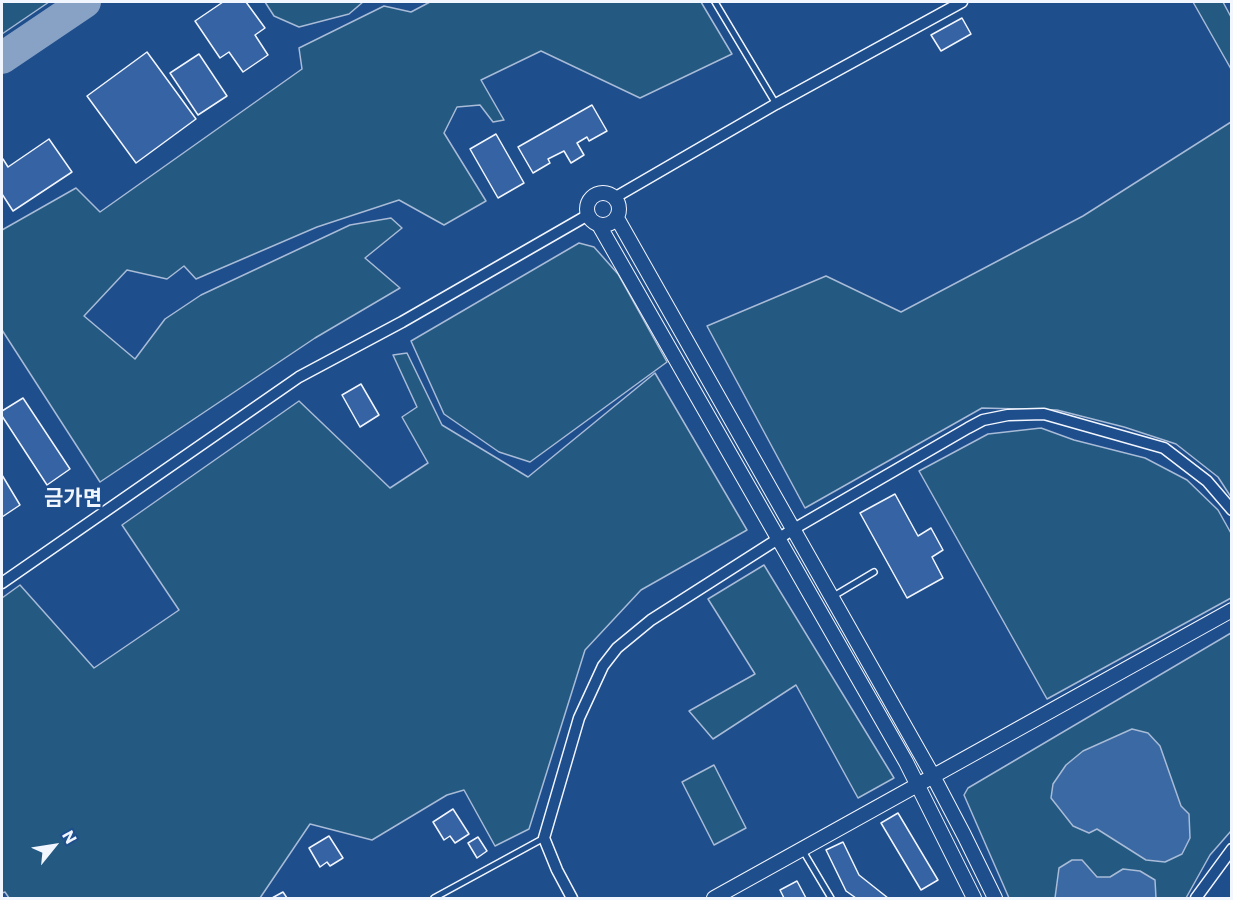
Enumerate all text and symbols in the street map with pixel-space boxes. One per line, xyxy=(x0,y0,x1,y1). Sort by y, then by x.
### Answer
district label: 금가면 xyxy=(44,485,102,511)
north arrow xyxy=(24,816,84,876)
text: N xyxy=(59,827,81,847)

